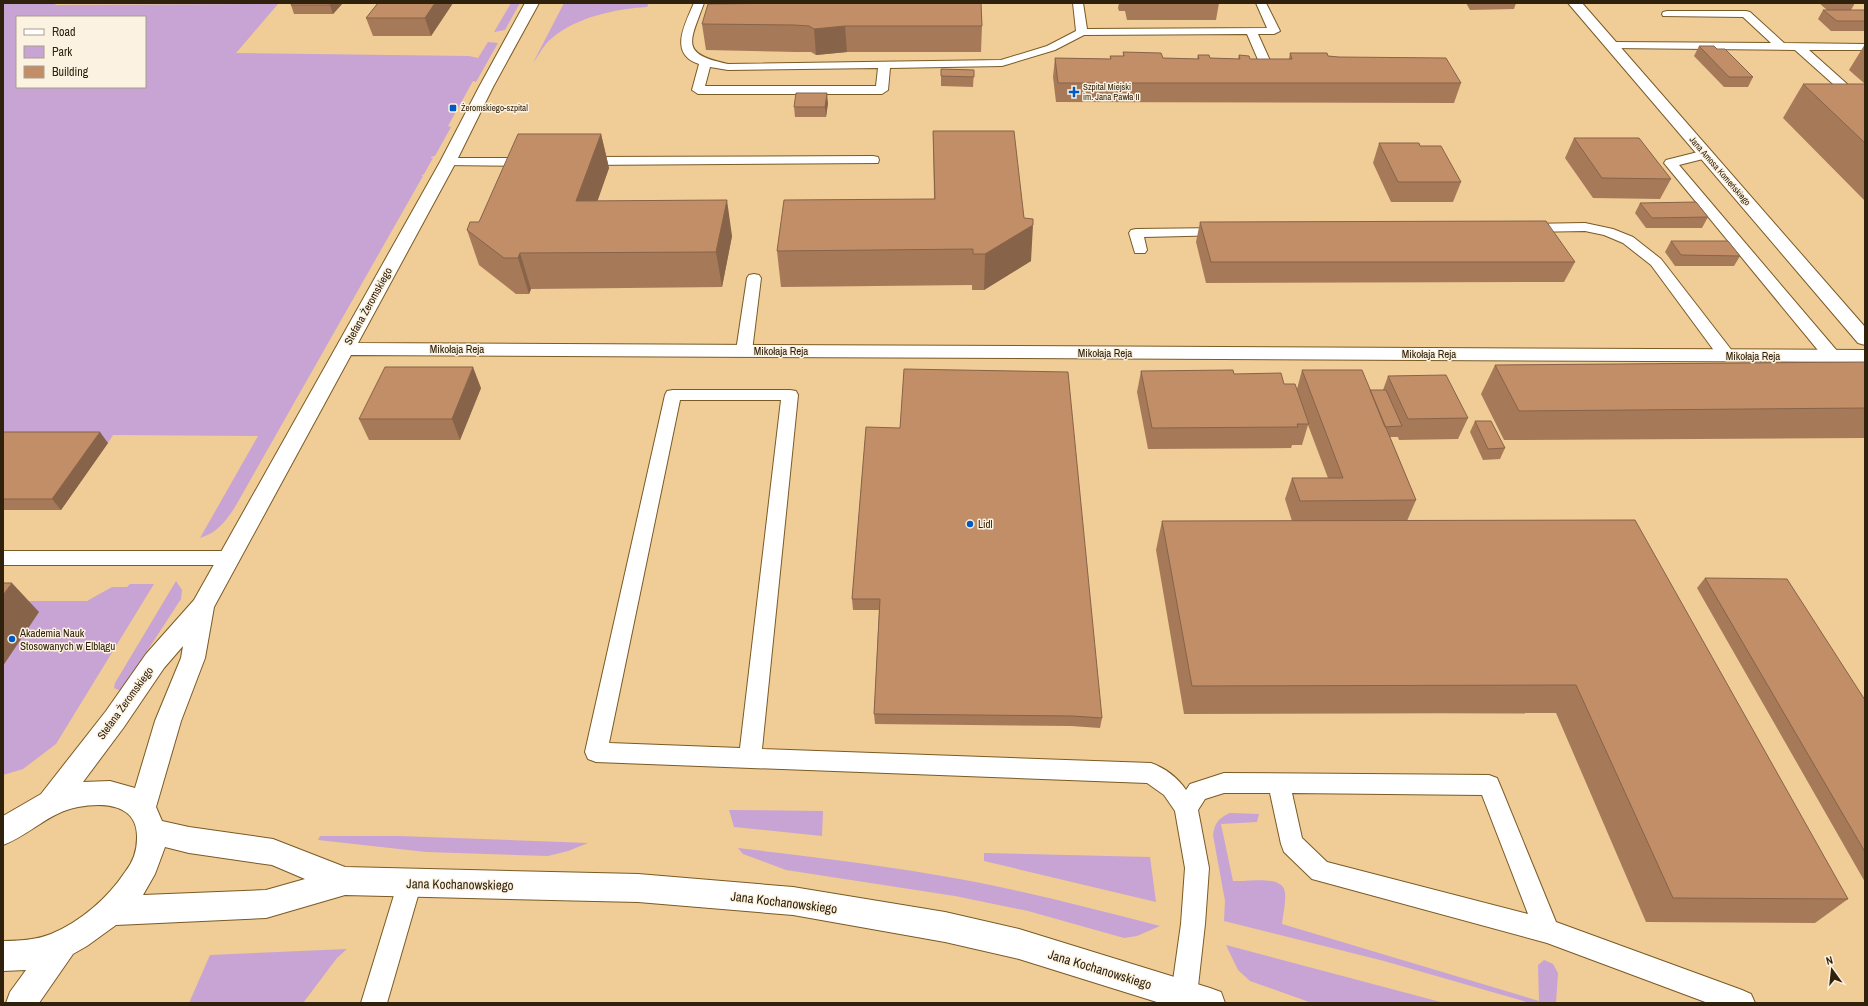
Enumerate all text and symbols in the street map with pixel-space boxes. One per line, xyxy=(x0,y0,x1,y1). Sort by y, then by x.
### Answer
legend xyxy=(16,16,146,88)
text: Road xyxy=(52,24,76,40)
text: Park xyxy=(52,44,72,60)
text: Building xyxy=(52,64,89,80)
place label: Szpital Miejski im. Jana Pawła II xyxy=(1083,81,1140,103)
marker: Szpital Miejski im. Jana Pawła II xyxy=(1068,86,1080,98)
place label: Żeromskiego-szpital xyxy=(461,102,528,114)
marker: Żeromskiego-szpital xyxy=(448,103,458,113)
street label: Jana Amosa Komeńskiego xyxy=(1687,134,1753,208)
street label: Stefana Żeromskiego xyxy=(341,265,395,347)
street label: Mikołaja Reja xyxy=(430,342,484,356)
street label: Mikołaja Reja xyxy=(754,344,808,358)
street label: Mikołaja Reja xyxy=(1078,346,1132,360)
street label: Mikołaja Reja xyxy=(1402,347,1456,361)
street label: Mikołaja Reja xyxy=(1726,349,1780,363)
place label: Lidl xyxy=(978,517,993,531)
marker: Lidl xyxy=(965,519,975,529)
place label: Akademia Nauk Stosowanych w Elblągu xyxy=(19,626,115,653)
marker: Akademia Nauk Stosowanych w Elblągu xyxy=(7,634,17,644)
street label: Stefana Żeromskiego xyxy=(94,664,156,742)
street label: Jana Kochanowskiego xyxy=(406,875,514,894)
street label: Jana Kochanowskiego xyxy=(730,888,838,917)
street label: Jana Kochanowskiego xyxy=(1046,946,1154,993)
north arrow xyxy=(1812,950,1852,990)
text: N xyxy=(1824,953,1834,968)

